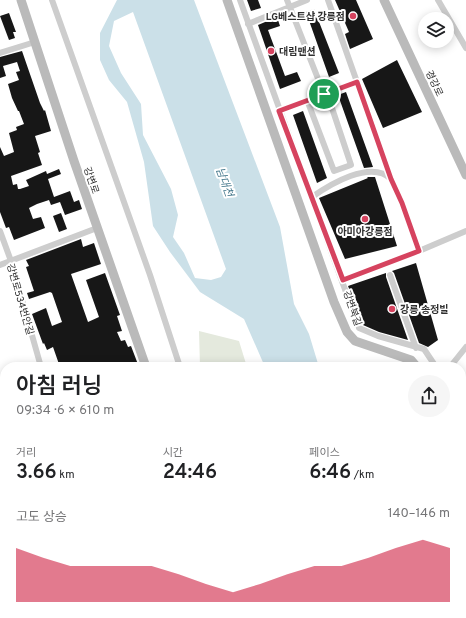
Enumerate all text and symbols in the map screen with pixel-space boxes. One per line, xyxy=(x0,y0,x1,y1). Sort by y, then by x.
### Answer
place label: LG베스트샵 강릉점 xyxy=(266,11,345,24)
marker: LG베스트샵 강릉점 xyxy=(348,11,358,21)
map controls xyxy=(418,12,454,48)
button: layers xyxy=(418,12,454,48)
marker: 대림맨션 xyxy=(266,46,276,56)
place label: 대림맨션 xyxy=(279,46,316,59)
street label: 경강로 xyxy=(422,68,445,99)
pin xyxy=(307,77,341,111)
icon: arrive xyxy=(313,83,335,105)
street label: 강변로 xyxy=(80,165,101,196)
water label: 남대천 xyxy=(212,166,236,201)
marker: 아미아강릉점 xyxy=(360,214,370,224)
place label: 아미아강릉점 xyxy=(337,226,393,239)
street label: 강변로534번안길 xyxy=(3,262,36,337)
street label: 강변북길 xyxy=(339,289,364,328)
marker: 강릉 송정빌 xyxy=(387,304,397,314)
place label: 강릉 송정빌 xyxy=(400,304,449,317)
text: 아침 러닝 xyxy=(16,374,102,401)
button: share xyxy=(408,375,450,417)
text: 09:34 · 6 × 610 m xyxy=(16,403,114,419)
text: 거리 xyxy=(16,446,36,460)
text: 시간 xyxy=(163,446,183,460)
text: 페이스 xyxy=(309,446,340,460)
text: 3.66 xyxy=(16,460,57,486)
text: 24:46 xyxy=(163,460,217,486)
text: 6:46 xyxy=(309,460,351,486)
text: km xyxy=(57,468,75,482)
text: /km xyxy=(351,468,374,482)
text: 140–146 m xyxy=(388,506,450,522)
text: 고도 상승 xyxy=(16,510,67,526)

